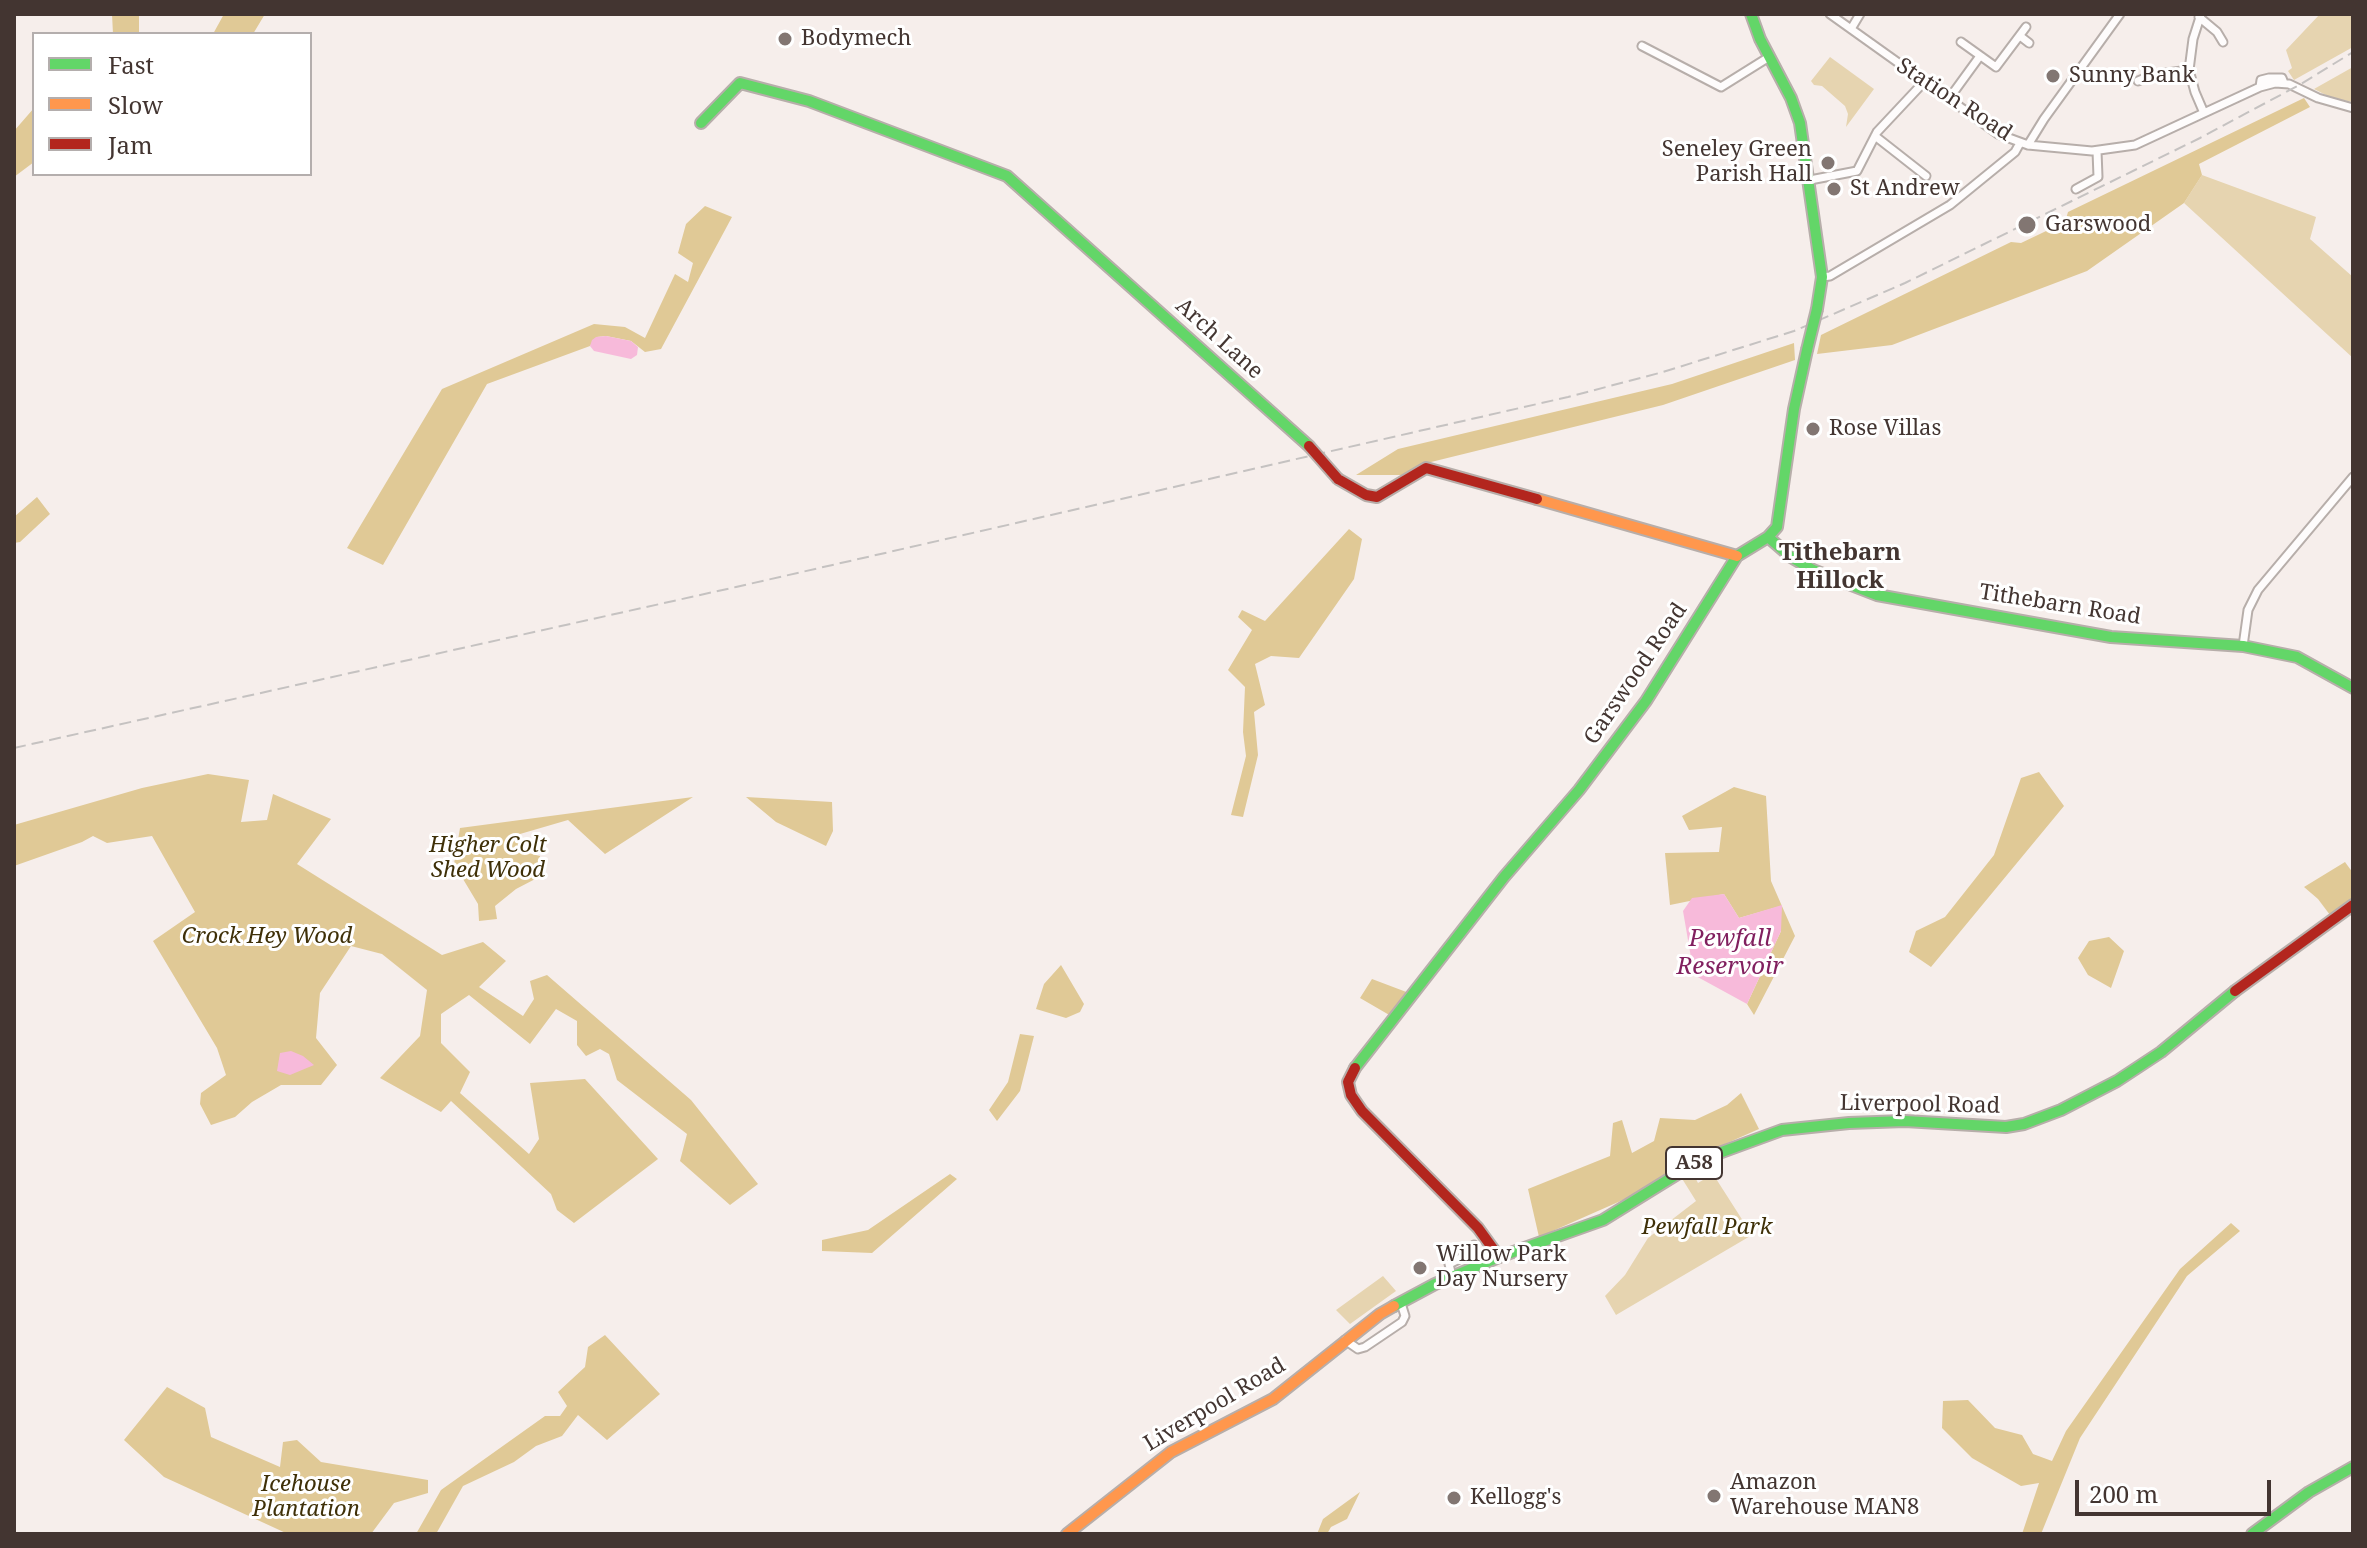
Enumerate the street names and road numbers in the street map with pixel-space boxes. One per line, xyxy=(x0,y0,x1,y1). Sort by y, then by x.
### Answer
street label: Station Road xyxy=(1891,53,2017,147)
street label: Arch Lane xyxy=(1170,293,1268,385)
street label: Tithebarn Road xyxy=(1977,579,2143,631)
street label: Garswood Road xyxy=(1579,598,1693,750)
street label: Liverpool Road xyxy=(1840,1090,2000,1120)
road number: A58 xyxy=(1666,1147,1722,1179)
street label: Liverpool Road xyxy=(1140,1352,1290,1458)

